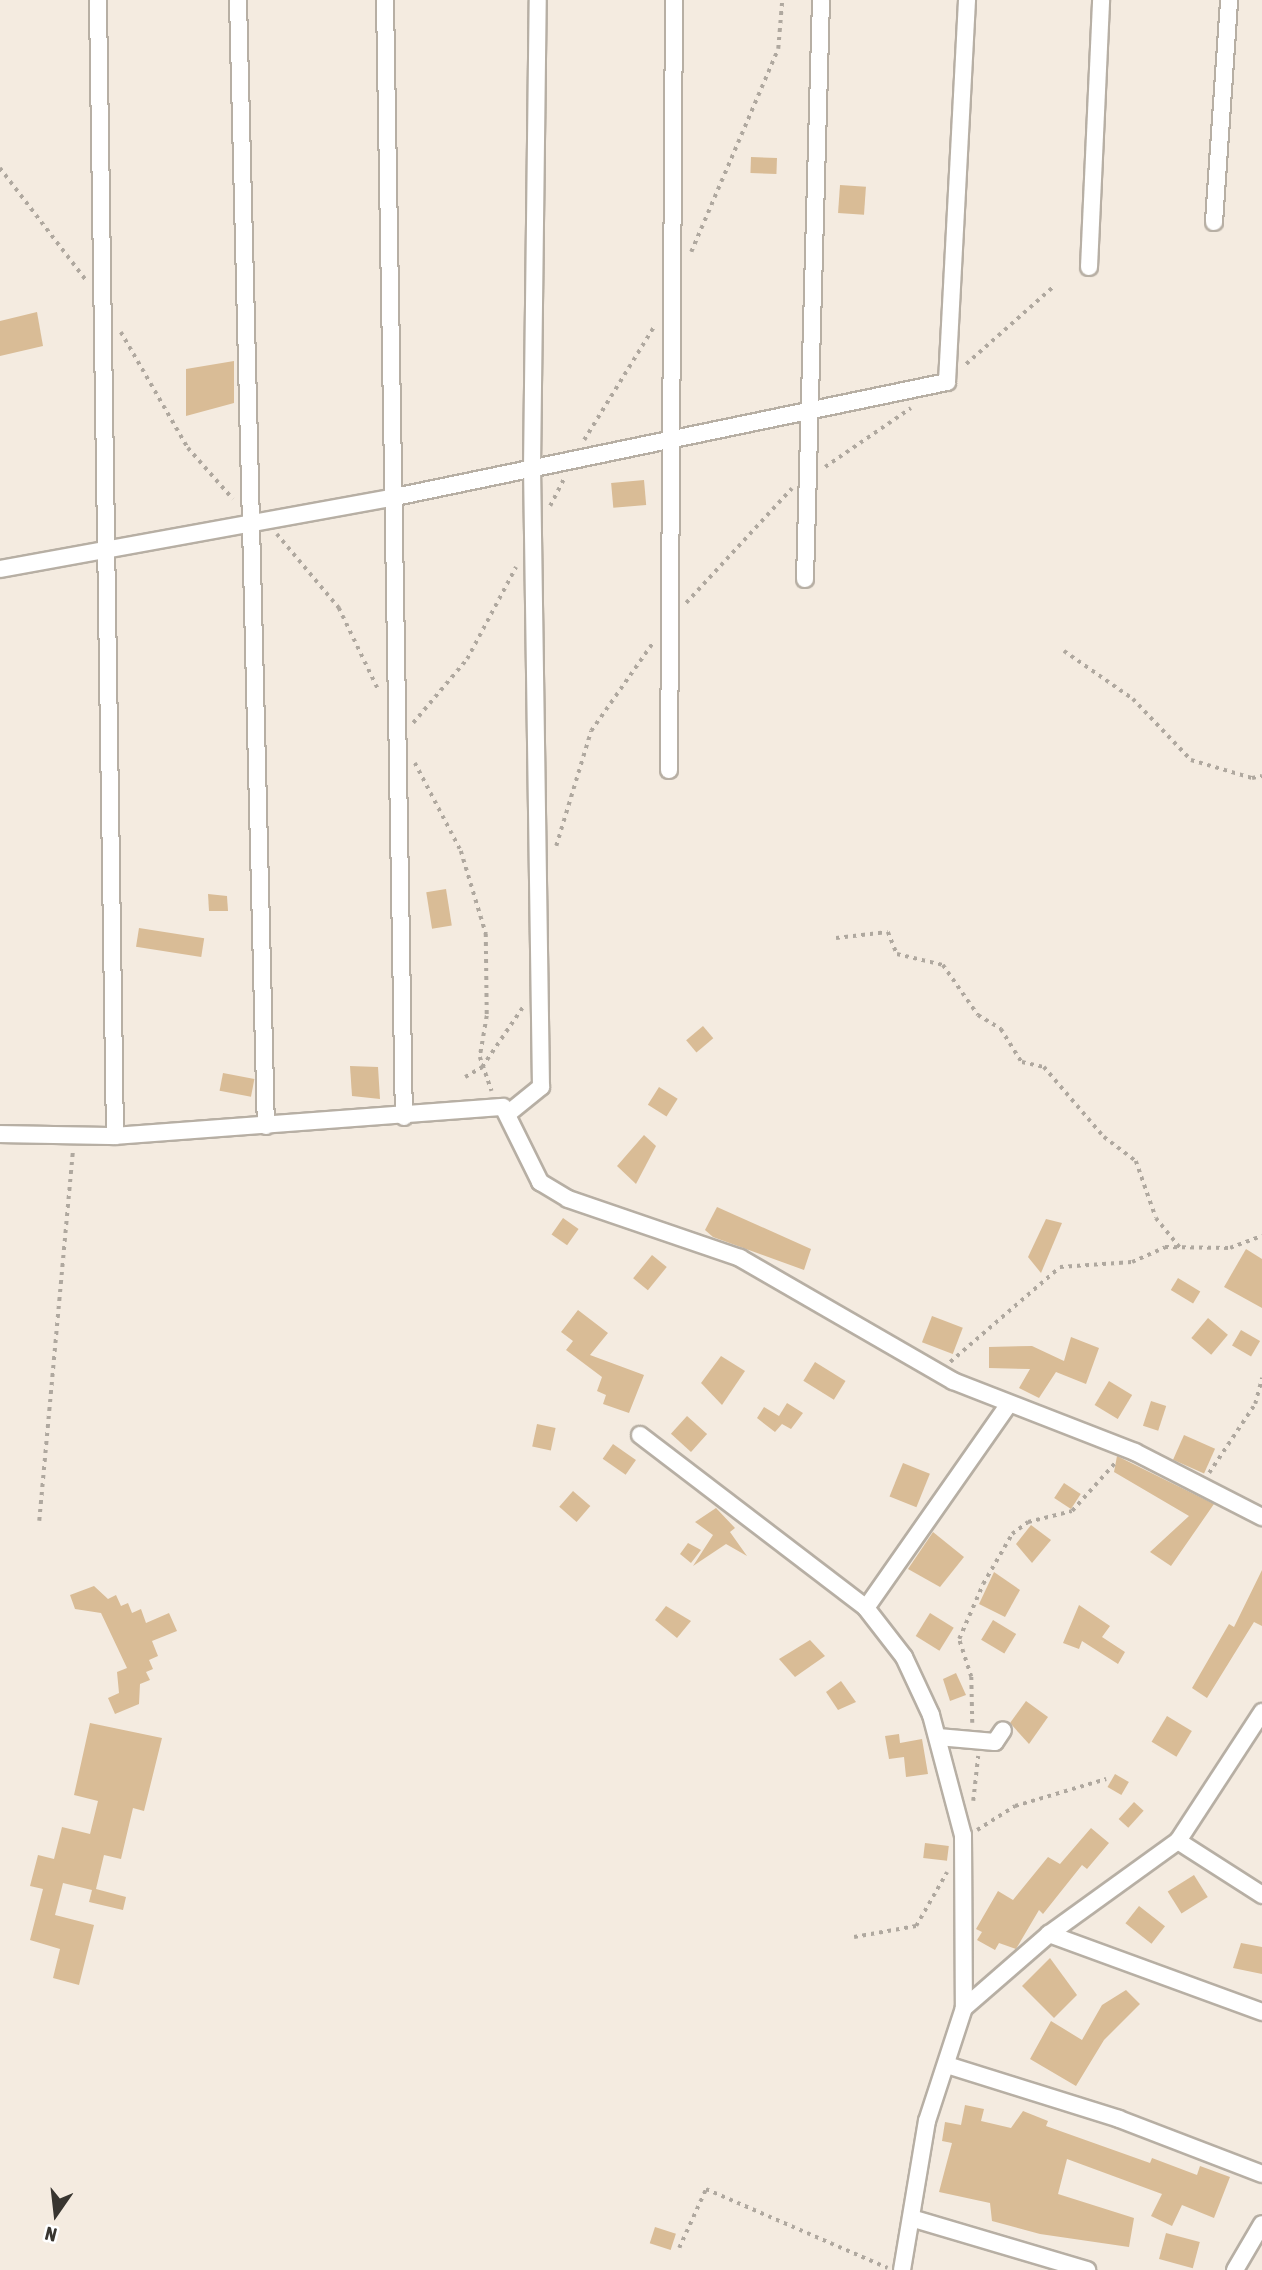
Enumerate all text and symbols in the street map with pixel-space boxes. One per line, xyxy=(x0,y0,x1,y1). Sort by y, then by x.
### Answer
north arrow xyxy=(21,2179,91,2249)
text: N xyxy=(43,2222,59,2246)

